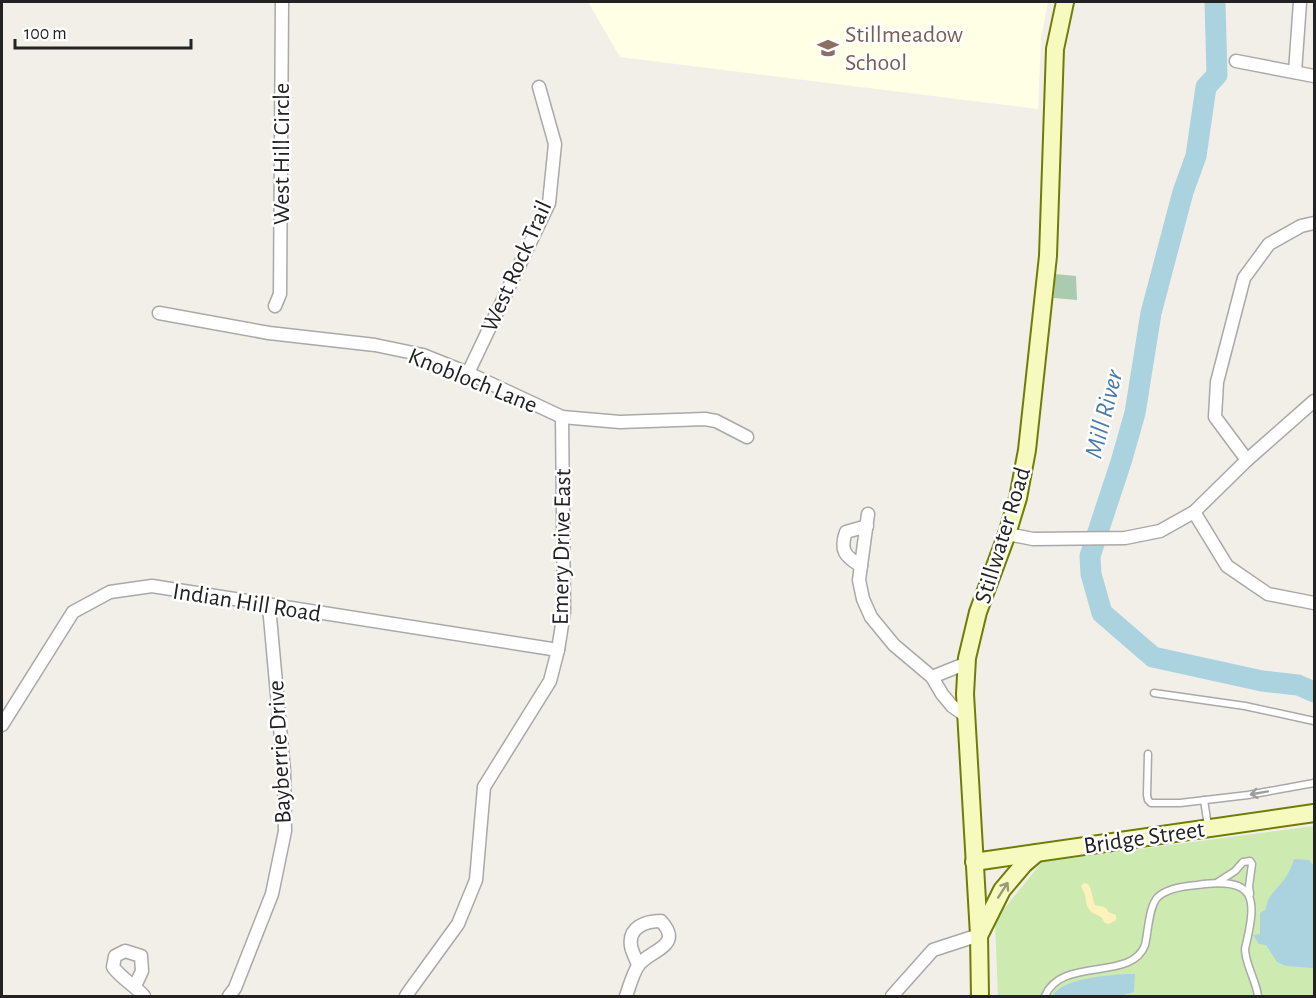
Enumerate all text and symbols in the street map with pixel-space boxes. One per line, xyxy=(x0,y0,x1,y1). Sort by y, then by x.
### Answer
scale bar xyxy=(15,12,190,50)
place label: Stillmeadow School xyxy=(845,23,963,75)
text: 100 m xyxy=(24,25,67,43)
school or university icon: Stillmeadow School xyxy=(816,36,840,60)
street label: West Hill Circle xyxy=(270,83,294,225)
street label: West Rock Trail xyxy=(477,197,557,336)
street label: Knobloch Lane xyxy=(405,344,541,418)
water label: Mill River xyxy=(1080,366,1128,461)
street label: Stillwater Road xyxy=(971,464,1035,606)
street label: Emery Drive East xyxy=(549,468,575,625)
street label: Indian Hill Road xyxy=(171,579,323,627)
street label: Bayberrie Drive xyxy=(264,680,296,824)
one-way arrow xyxy=(1250,788,1270,799)
street label: Bridge Street xyxy=(1082,818,1206,858)
one-way arrow xyxy=(997,883,1009,899)

